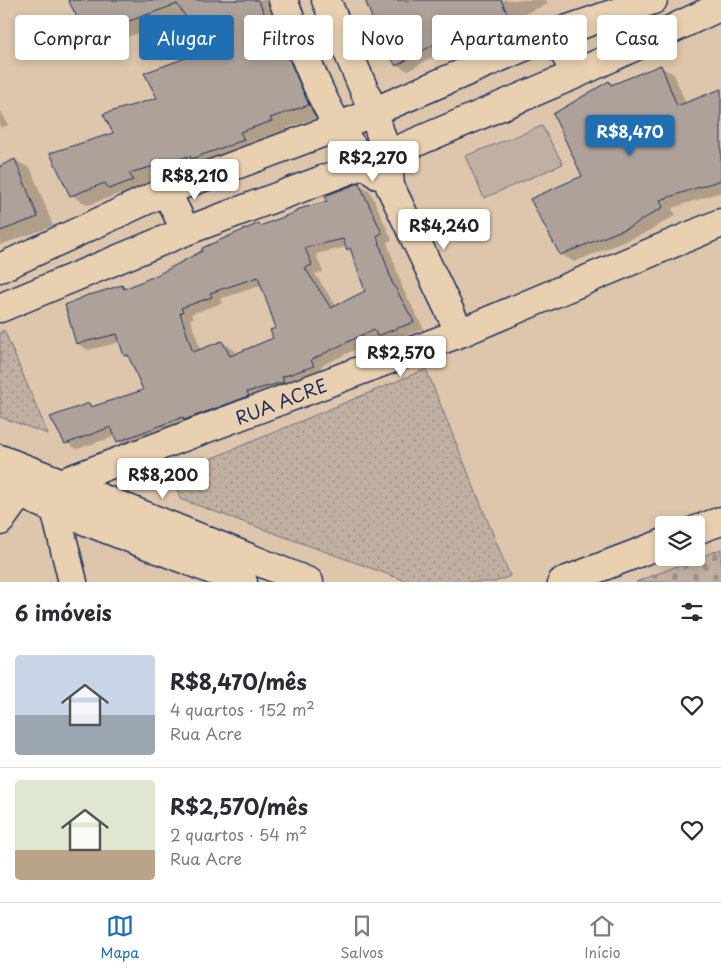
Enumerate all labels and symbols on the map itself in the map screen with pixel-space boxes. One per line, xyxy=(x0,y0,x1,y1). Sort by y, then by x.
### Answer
pin: R$8,470 xyxy=(584,114,676,157)
pin: R$2,270 xyxy=(327,140,419,183)
pin: R$8,210 xyxy=(149,158,241,201)
pin: R$4,240 xyxy=(398,208,490,251)
pin: R$2,570 xyxy=(355,336,447,378)
street label: RUA ACRE xyxy=(231,371,331,431)
pin: R$8,200 xyxy=(117,458,209,500)

